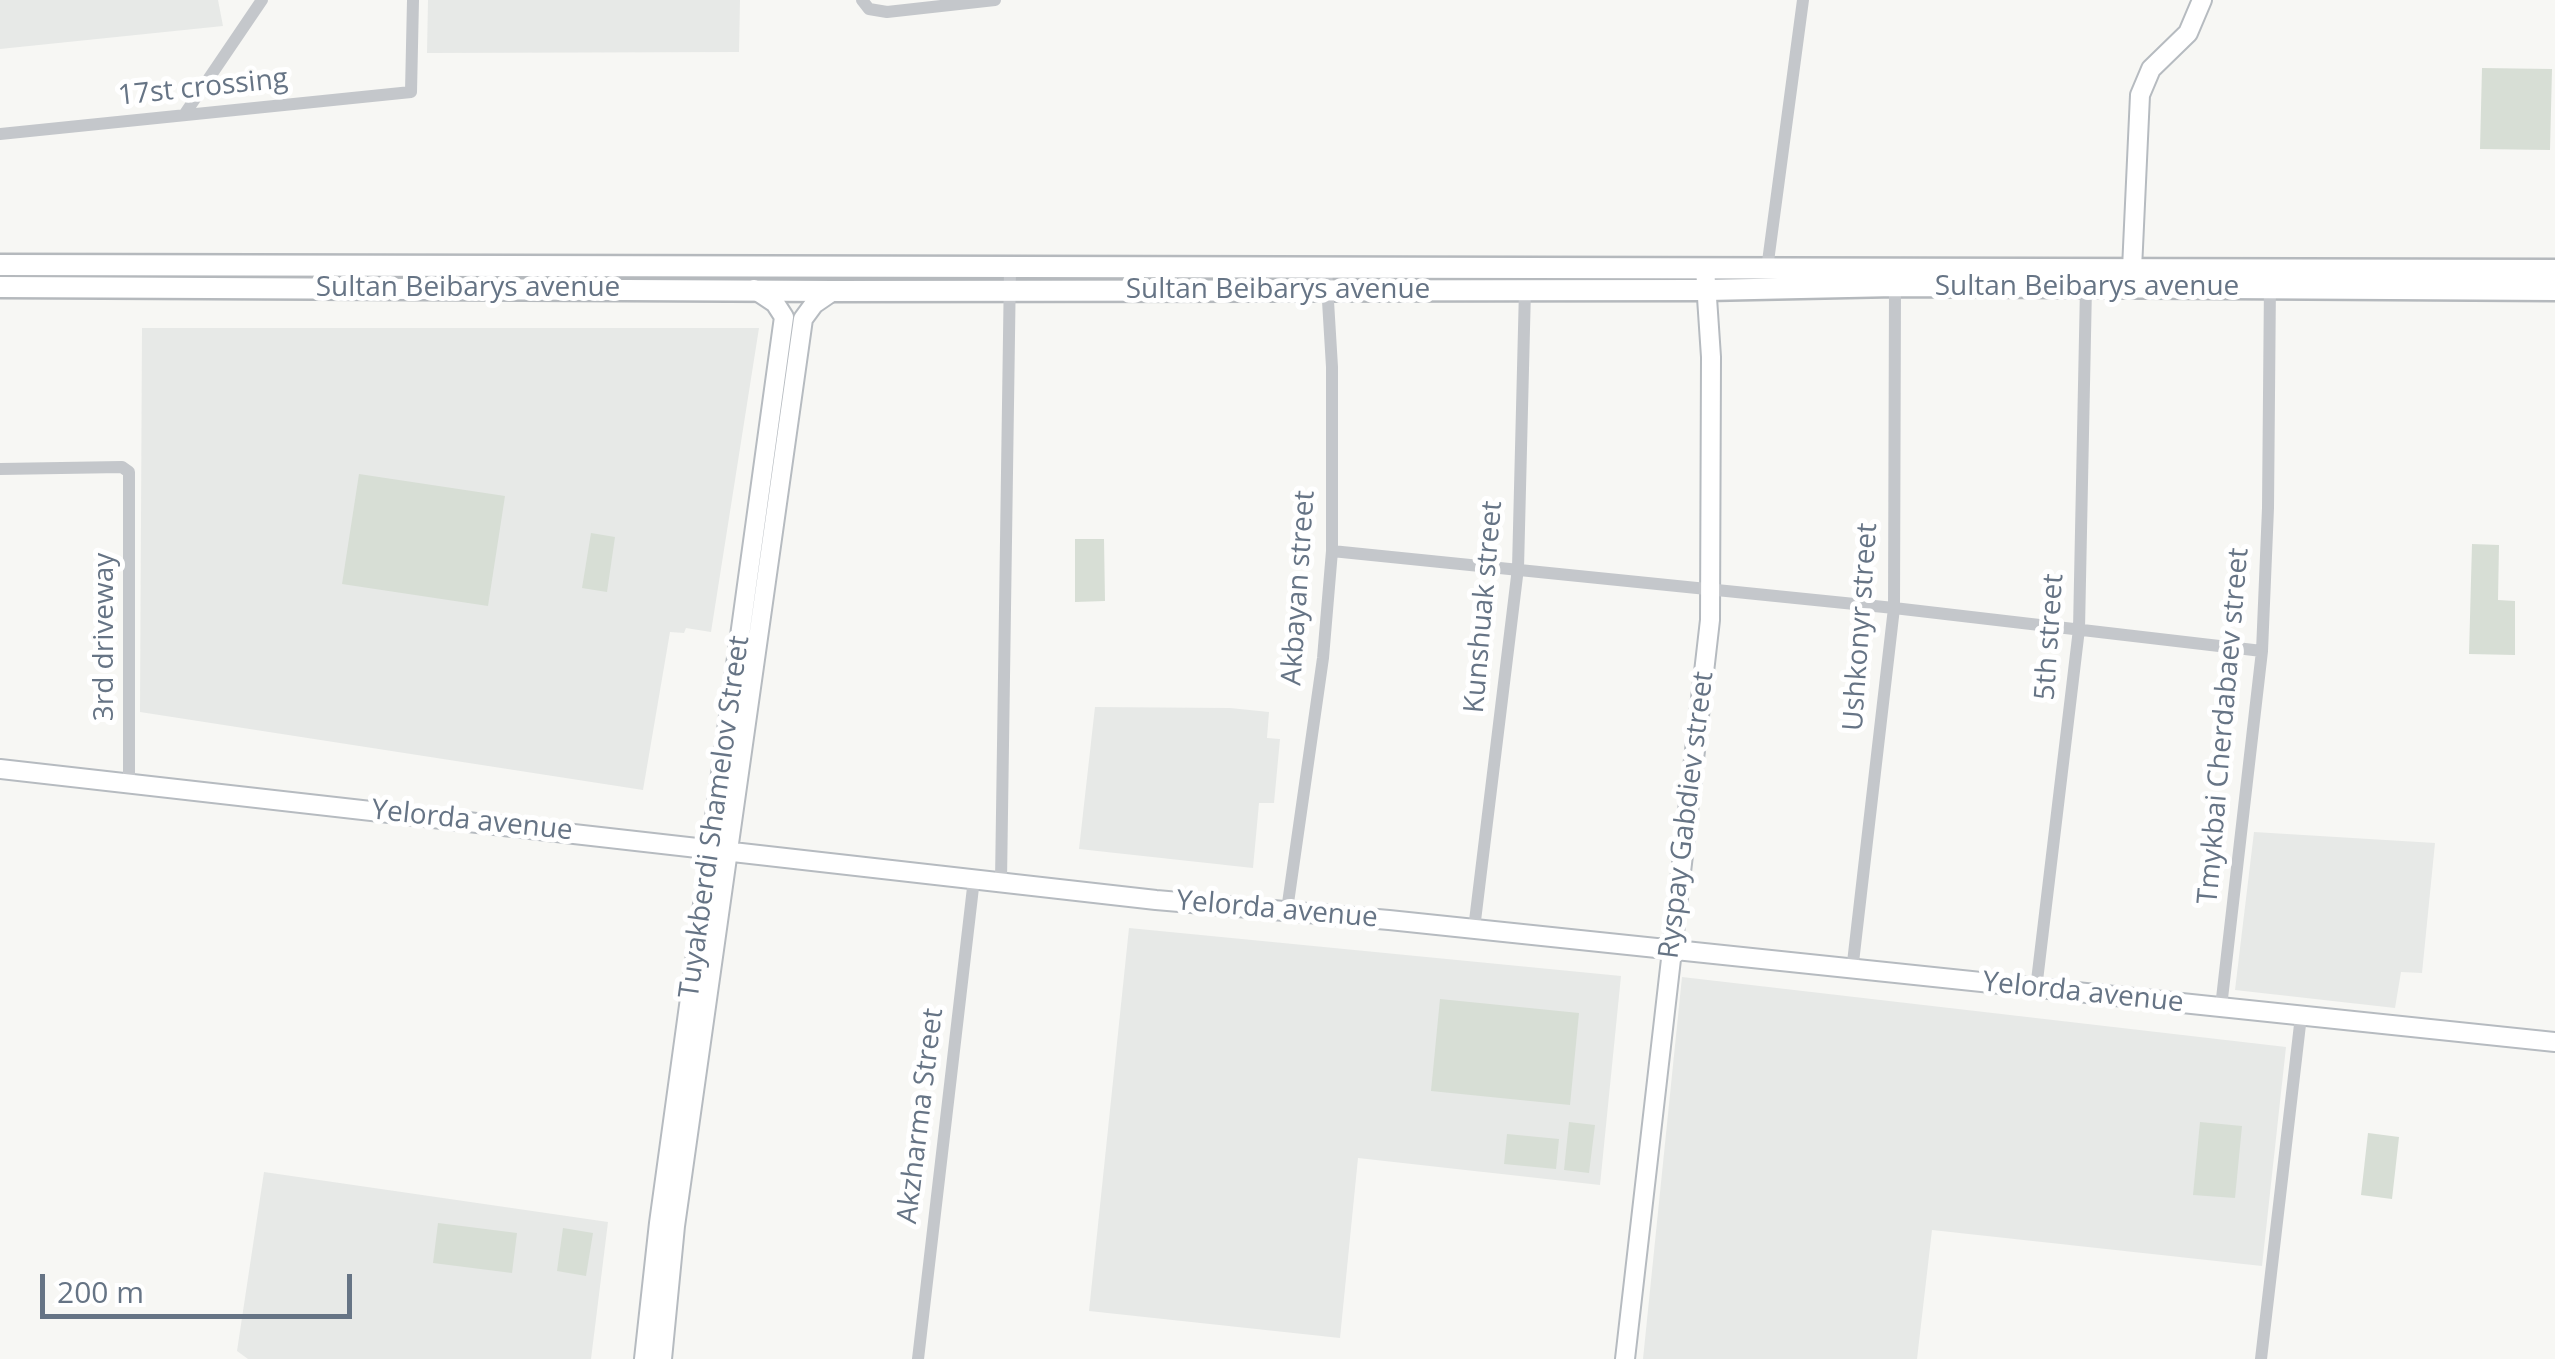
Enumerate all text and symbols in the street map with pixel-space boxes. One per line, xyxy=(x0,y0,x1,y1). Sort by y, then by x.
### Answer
street label: 17st crossing xyxy=(116,62,290,114)
street label: Sultan Beibarys avenue xyxy=(1935,270,2239,304)
street label: Sultan Beibarys avenue xyxy=(316,271,620,305)
street label: Sultan Beibarys avenue xyxy=(1126,273,1430,307)
street label: Akbayan street xyxy=(1275,489,1323,687)
street label: Kunshuak street xyxy=(1458,499,1510,715)
street label: Ushkonyr street xyxy=(1837,522,1885,732)
street label: Tmykbai Cherdabaev street xyxy=(2192,546,2256,906)
street label: 3rd driveway xyxy=(88,553,122,721)
street label: 5th street xyxy=(2029,573,2071,701)
street label: Tuyakberdi Shamelov Street xyxy=(673,634,757,1000)
street label: Ryspay Gabdiev street xyxy=(1653,669,1721,961)
street label: Yelorda avenue xyxy=(370,794,574,848)
street label: Yelorda avenue xyxy=(1175,884,1379,936)
street label: Yelorda avenue xyxy=(1981,966,2185,1020)
street label: Akzharma Street xyxy=(891,1006,951,1226)
scale bar xyxy=(45,1254,358,1316)
text: 200 m xyxy=(57,1271,144,1312)

